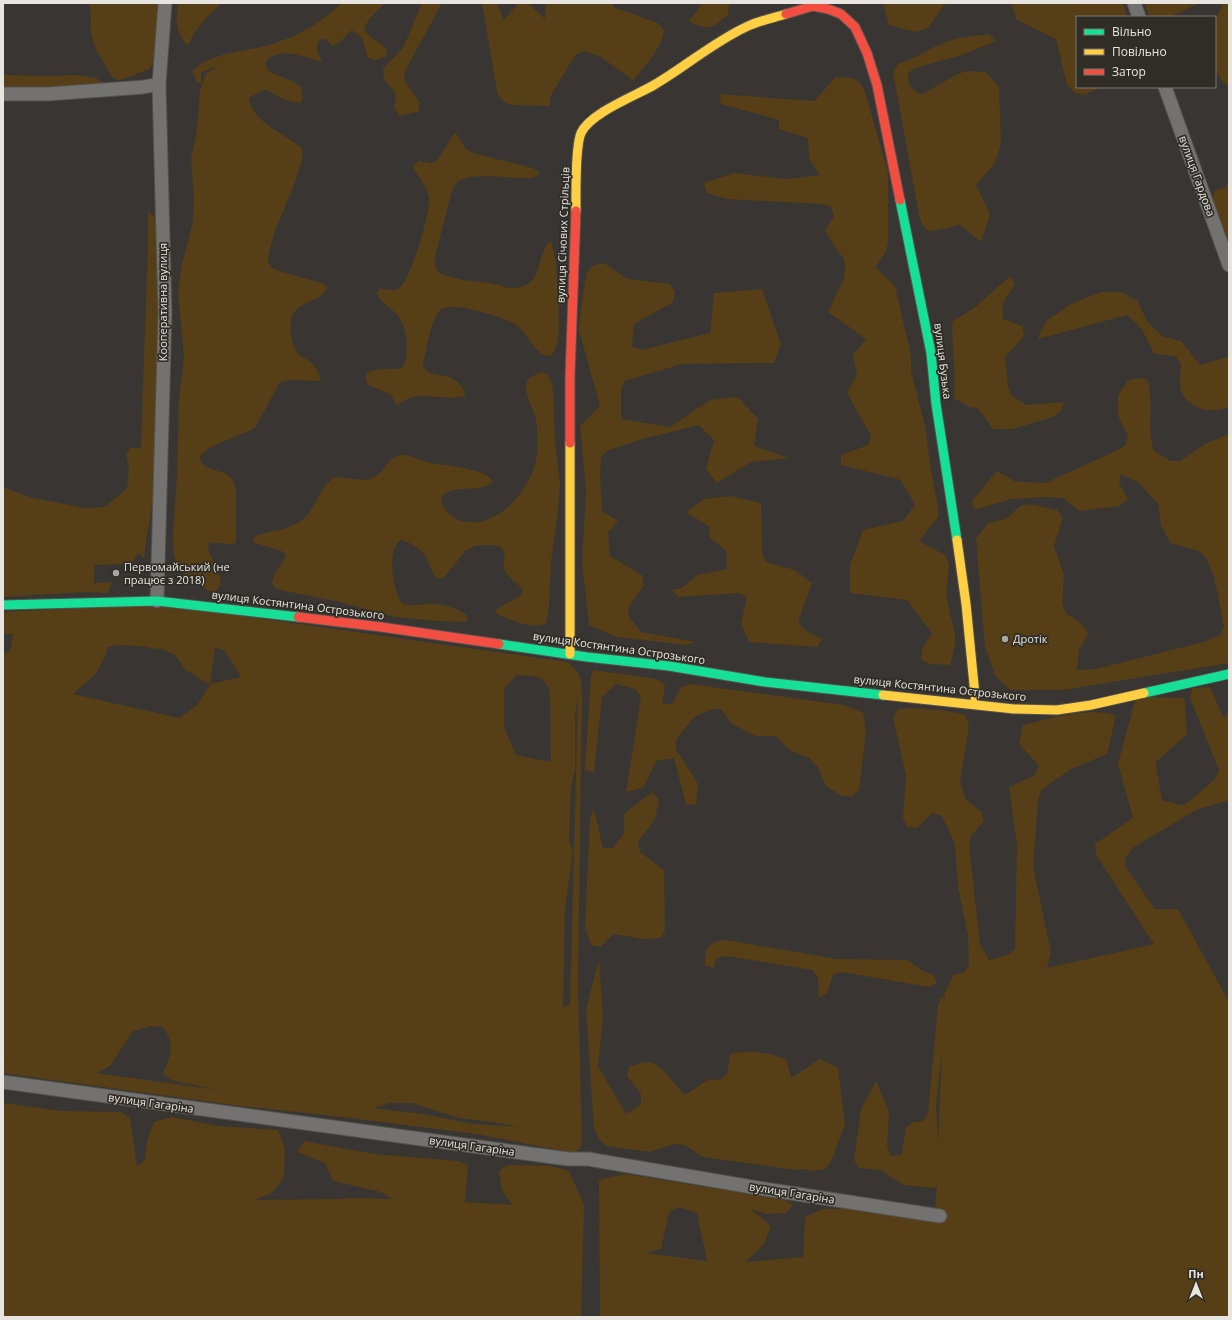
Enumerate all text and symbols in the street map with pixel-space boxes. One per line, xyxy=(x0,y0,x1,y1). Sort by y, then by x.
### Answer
legend xyxy=(1076,16,1216,88)
text: Вільно xyxy=(1112,23,1152,40)
text: Повільно xyxy=(1112,43,1167,60)
text: Затор xyxy=(1112,63,1146,80)
street label: вулиця Гардова xyxy=(1176,133,1219,218)
street label: вулиця Січових Стрільців xyxy=(553,167,572,303)
street label: Кооперативна вулиця xyxy=(155,243,170,361)
street label: вулиця Бузька xyxy=(931,322,956,400)
place label: Первомайський (не працює з 2018) xyxy=(124,559,230,587)
marker: Первомайський (не працює з 2018) xyxy=(111,568,121,578)
street label: вулиця Костянтина Острозького xyxy=(211,586,386,623)
street label: вулиця Костянтина Острозького xyxy=(532,628,706,667)
place label: Дротік xyxy=(1013,631,1048,646)
marker: Дротік xyxy=(1000,634,1010,644)
street label: вулиця Костянтина Острозького xyxy=(853,671,1028,704)
street label: вулиця Гагаріна xyxy=(107,1089,195,1116)
street label: вулиця Гагаріна xyxy=(428,1132,516,1159)
street label: вулиця Гагаріна xyxy=(748,1178,836,1207)
north arrow xyxy=(1176,1264,1216,1304)
text: Пн xyxy=(1188,1266,1204,1281)

